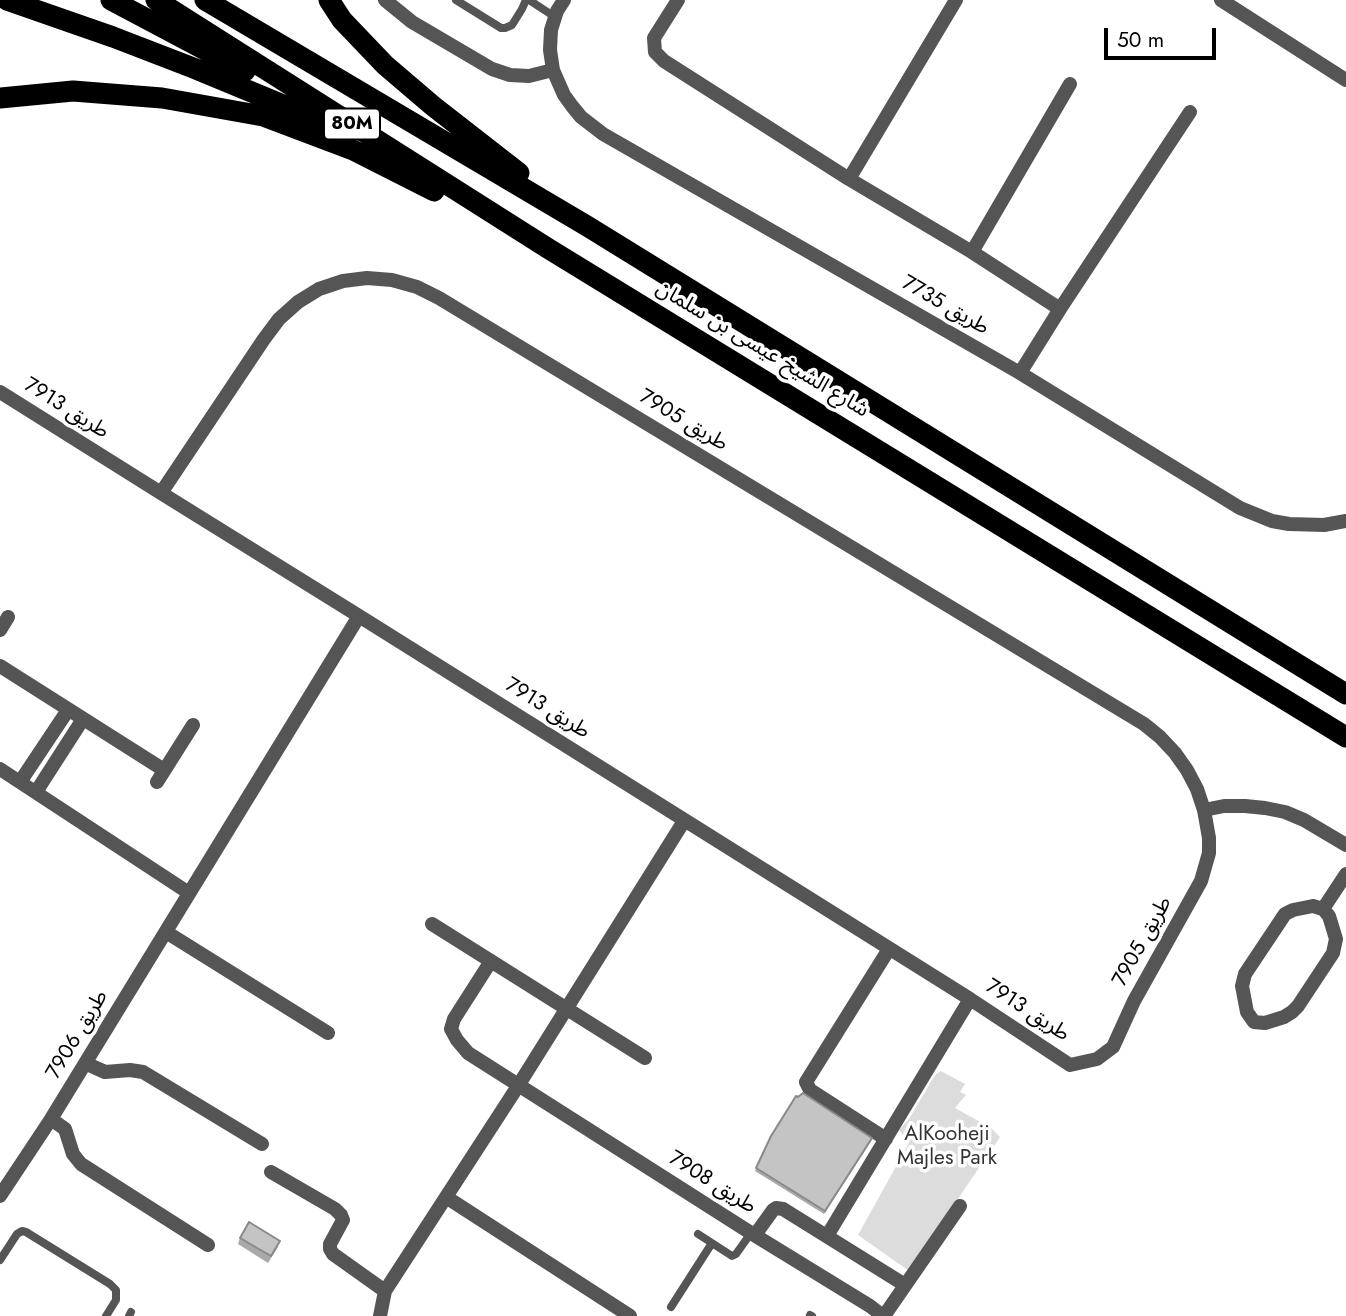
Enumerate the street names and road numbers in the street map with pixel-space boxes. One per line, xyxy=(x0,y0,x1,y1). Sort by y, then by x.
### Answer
road number: 80M xyxy=(324,108,380,140)
street label: طريق 7735 xyxy=(897,271,993,341)
street label: شارع الشيخ عيسى بن سلمان xyxy=(651,276,873,424)
street label: طريق 7913 xyxy=(19,373,113,445)
street label: طريق 7905 xyxy=(634,385,732,457)
street label: طريق 7913 xyxy=(500,673,594,745)
street label: طريق 7905 xyxy=(1108,893,1178,991)
street label: طريق 7913 xyxy=(980,974,1074,1048)
street label: طريق 7906 xyxy=(42,986,114,1084)
street label: طريق 7908 xyxy=(663,1146,761,1220)

